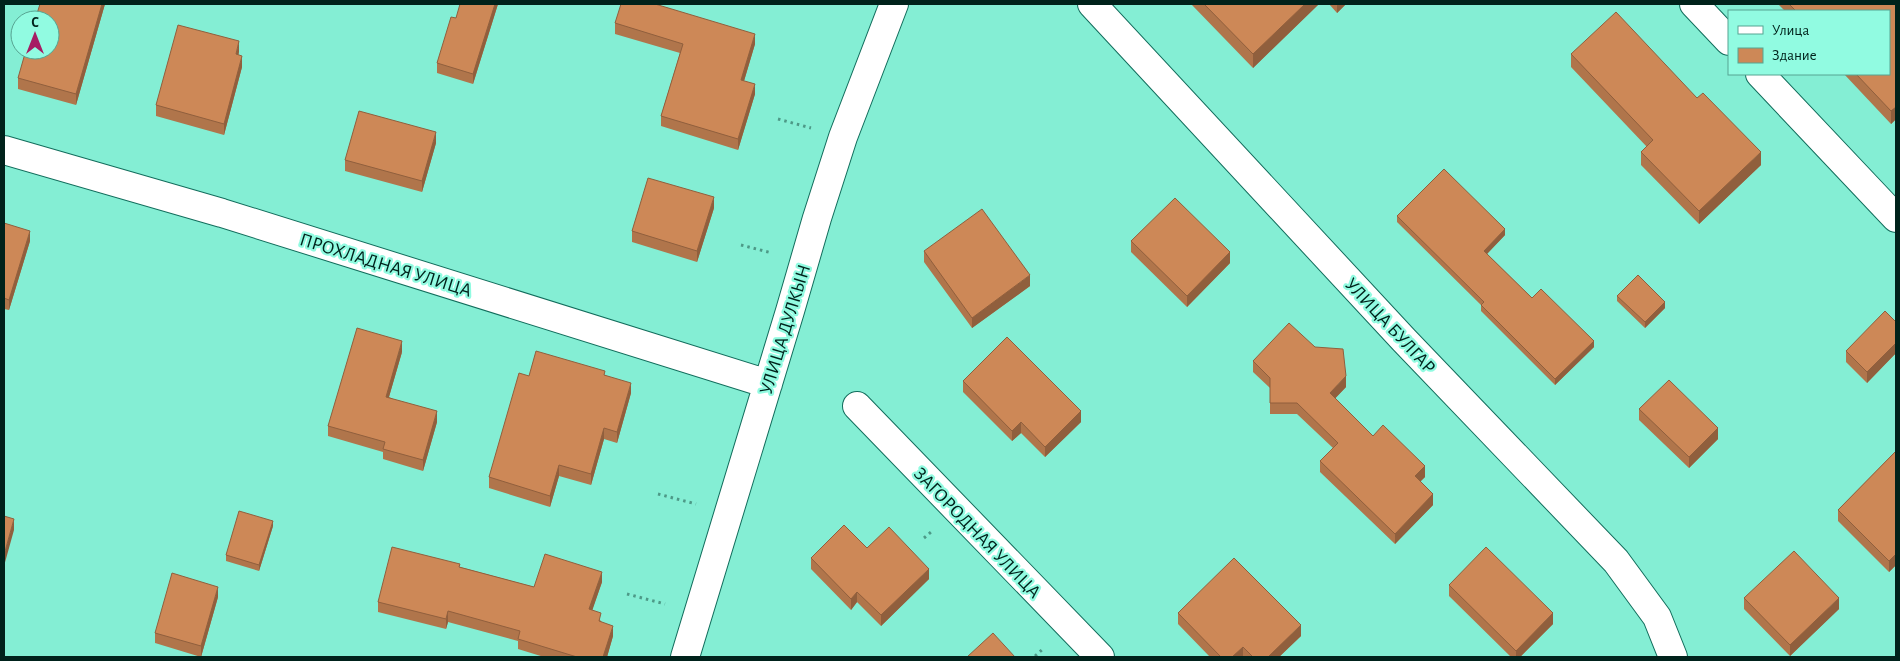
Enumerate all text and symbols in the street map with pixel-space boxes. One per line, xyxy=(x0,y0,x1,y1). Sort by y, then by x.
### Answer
north arrow xyxy=(10,10,60,60)
legend xyxy=(1728,10,1890,75)
text: С xyxy=(31,16,39,30)
text: Улица xyxy=(1772,23,1809,38)
text: Здание xyxy=(1772,48,1817,63)
street label: ПРОХЛАДНАЯ УЛИЦА xyxy=(297,230,474,301)
street label: УЛИЦА ДУЛКЫН xyxy=(757,262,814,397)
street label: УЛИЦА БУЛГАР xyxy=(1341,275,1439,377)
street label: ЗАГОРОДНАЯ УЛИЦА xyxy=(910,464,1044,602)

